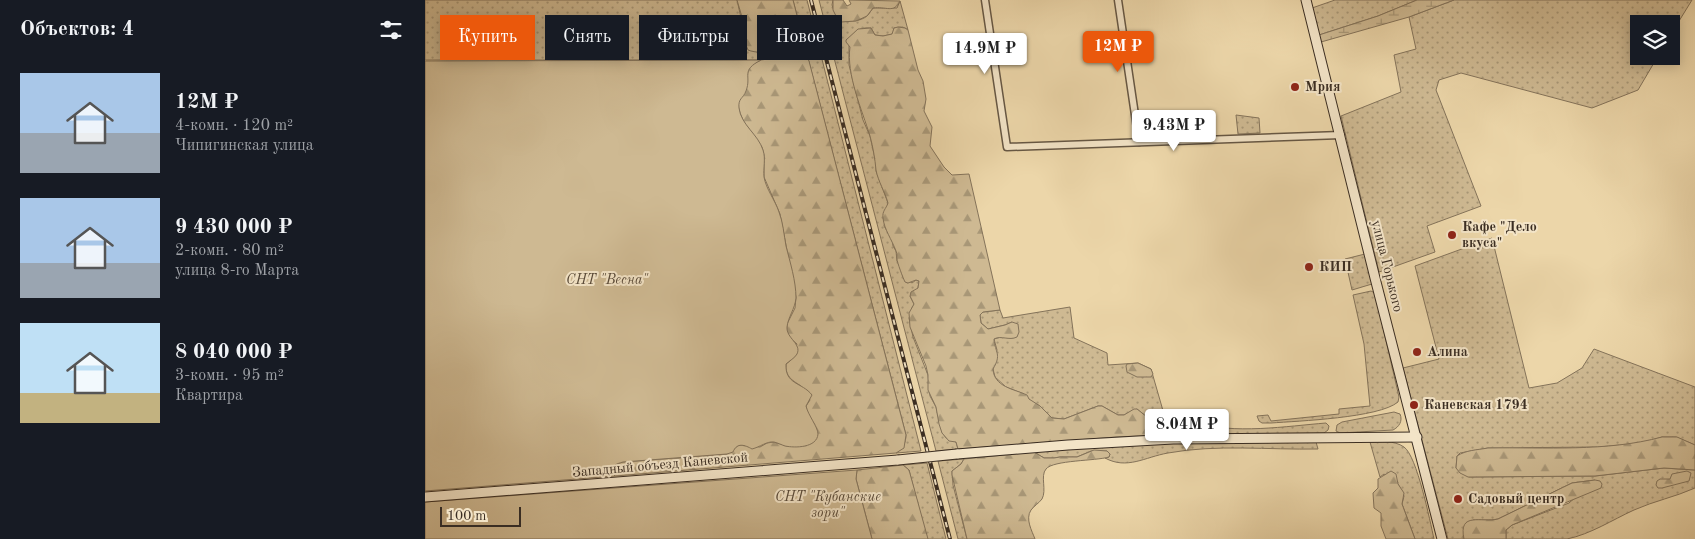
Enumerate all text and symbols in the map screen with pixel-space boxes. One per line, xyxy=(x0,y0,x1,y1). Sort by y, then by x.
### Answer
chip: Купить xyxy=(440,15,535,60)
chip: Снять xyxy=(545,15,629,60)
chip: Фильтры xyxy=(639,15,747,60)
chip: Новое xyxy=(757,15,842,60)
map controls xyxy=(1630,15,1680,65)
button: layers xyxy=(1630,15,1680,65)
icon: filters xyxy=(377,16,405,44)
text: Объектов: 4 xyxy=(20,19,134,40)
pin: 12M ₽ xyxy=(1083,30,1153,73)
pin: 14.9M ₽ xyxy=(939,32,1031,75)
text: 12M ₽ xyxy=(1094,39,1142,55)
text: 14.9M ₽ xyxy=(954,41,1016,57)
place label: Мрия xyxy=(1305,80,1341,94)
marker: Мрия xyxy=(1289,81,1301,93)
text: 12M ₽ xyxy=(175,92,239,113)
icon: home xyxy=(60,93,120,153)
pin: 9.43M ₽ xyxy=(1128,110,1220,152)
text: 4-комн. · 120 m² xyxy=(175,118,293,134)
text: 9.43M ₽ xyxy=(1143,118,1205,134)
text: Чипигинская улица xyxy=(175,138,314,154)
text: 9 430 000 ₽ xyxy=(175,217,293,238)
icon: home xyxy=(60,218,120,278)
street label: улица Горького xyxy=(1369,219,1405,313)
place label: Кафе "Дело вкуса" xyxy=(1462,220,1537,250)
marker: Кафе "Дело вкуса" xyxy=(1446,229,1458,241)
text: 2-комн. · 80 m² xyxy=(175,243,284,259)
place label: КИП xyxy=(1319,260,1352,274)
marker: КИП xyxy=(1303,261,1315,273)
text: улица 8-го Марта xyxy=(175,263,299,279)
park label: СНТ "Весна" xyxy=(566,273,648,287)
text: 8 040 000 ₽ xyxy=(175,342,293,363)
icon: home xyxy=(60,343,120,403)
place label: Алина xyxy=(1427,345,1468,359)
marker: Алина xyxy=(1411,346,1423,358)
text: 3-комн. · 95 m² xyxy=(175,368,284,384)
text: Квартира xyxy=(175,388,243,404)
place label: Каневская 1794 xyxy=(1424,398,1528,412)
marker: Каневская 1794 xyxy=(1408,399,1420,411)
pin: 8.04M ₽ xyxy=(1141,408,1233,451)
text: 8.04M ₽ xyxy=(1156,417,1218,433)
street label: Западный объезд Каневской xyxy=(572,450,748,480)
park label: СНТ "Кубанские зори" xyxy=(775,489,881,521)
place label: Садовый центр xyxy=(1468,492,1564,506)
marker: Садовый центр xyxy=(1452,493,1464,505)
scale bar xyxy=(440,504,521,527)
text: 100 m xyxy=(447,509,486,523)

